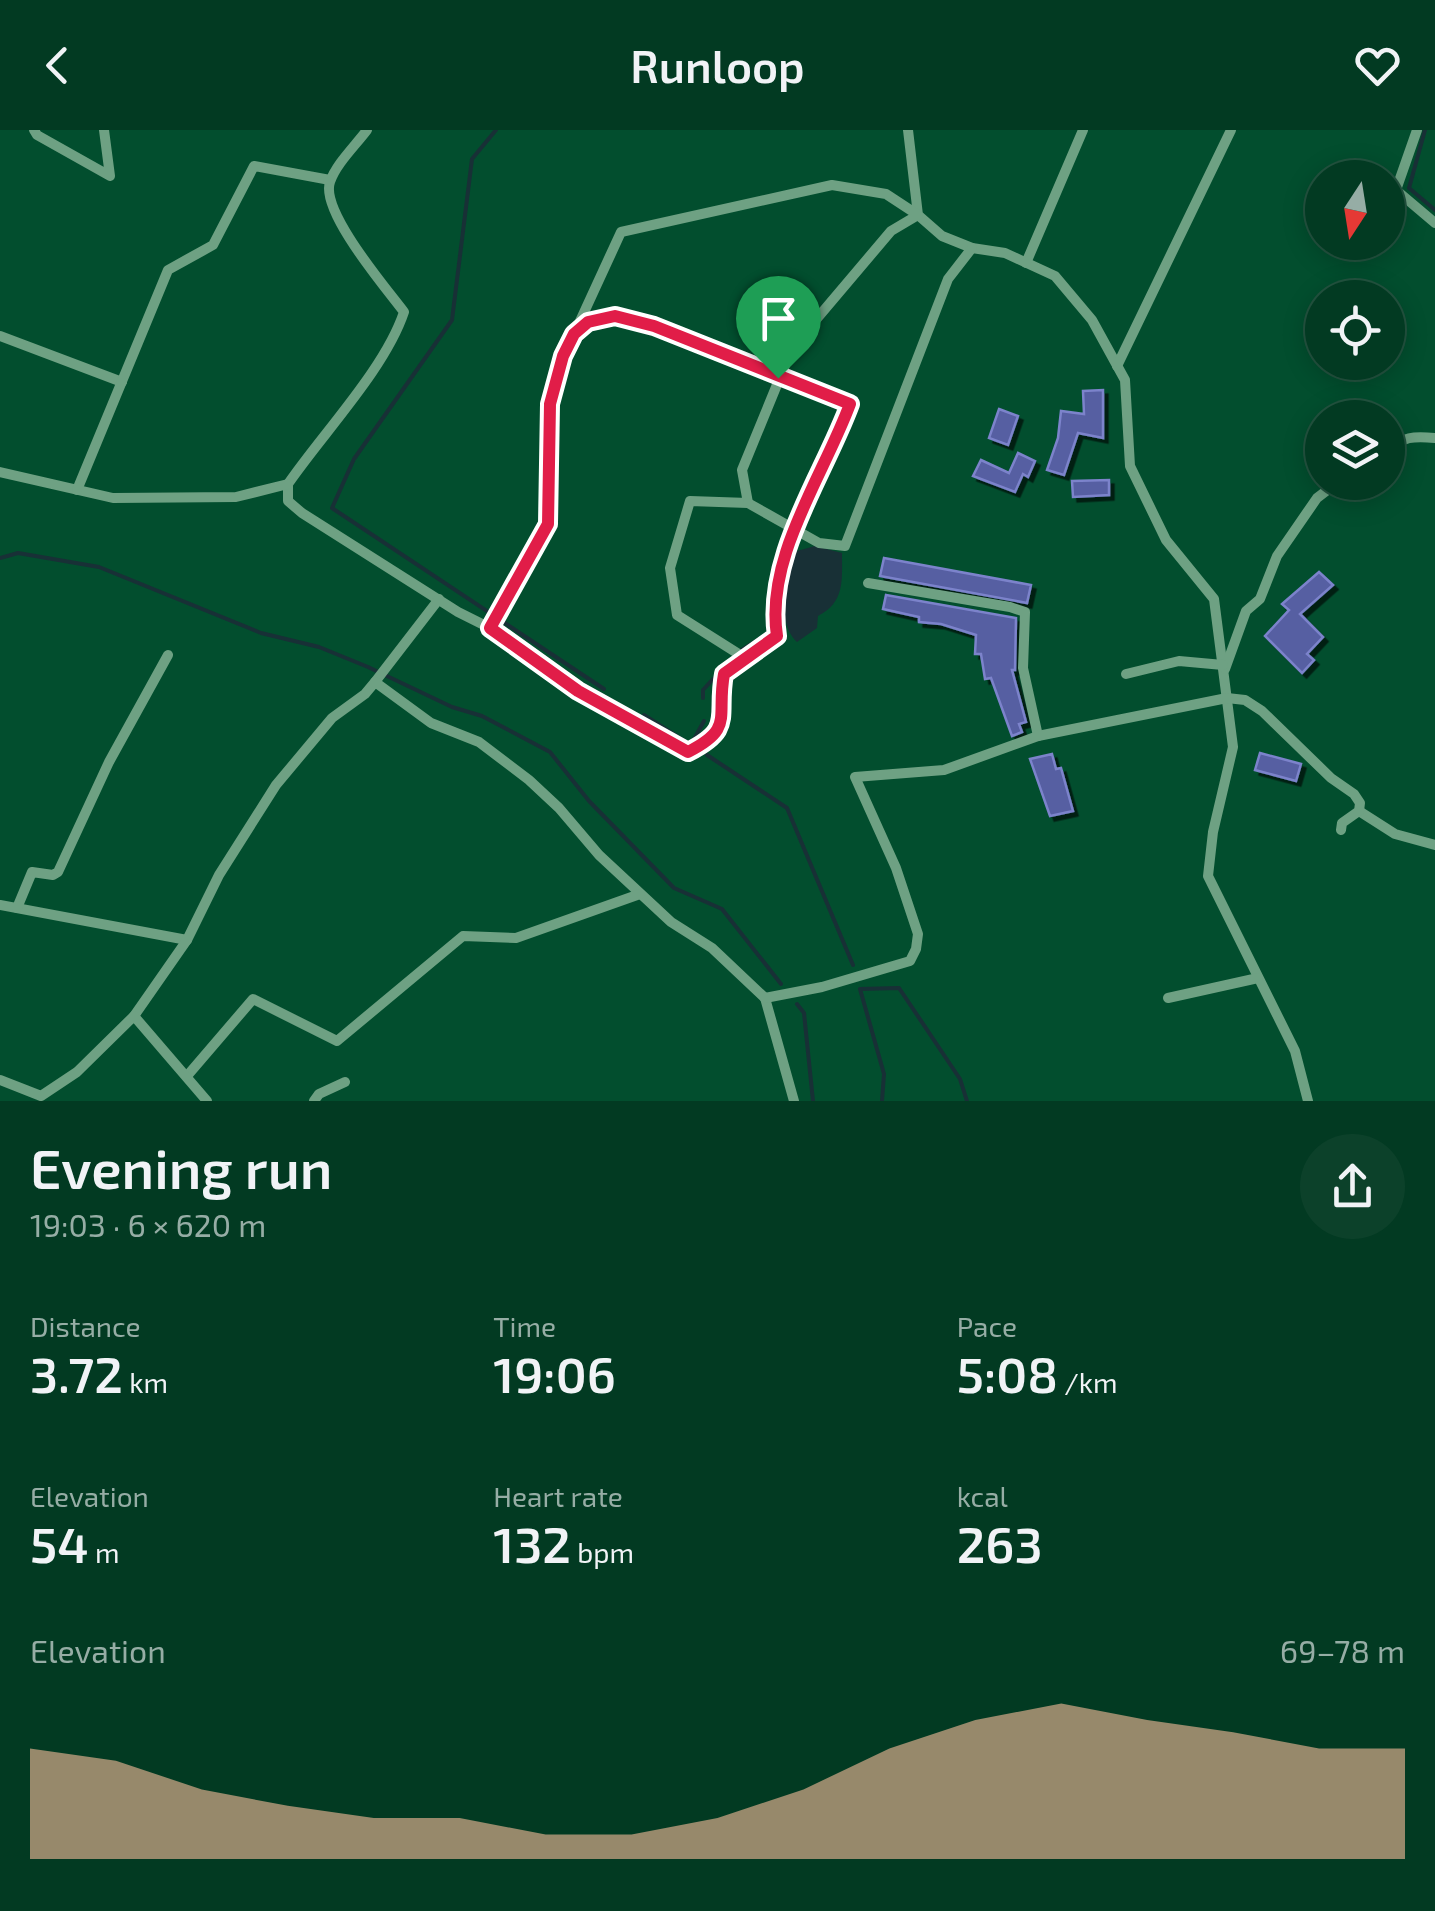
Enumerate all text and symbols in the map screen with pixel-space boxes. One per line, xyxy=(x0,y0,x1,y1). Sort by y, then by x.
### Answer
icon: back xyxy=(30,38,85,93)
text: Runloop xyxy=(630,38,805,92)
icon: heart xyxy=(1350,38,1405,93)
north arrow xyxy=(1305,160,1405,260)
map controls xyxy=(1305,160,1405,500)
pin xyxy=(736,276,821,379)
button: locate xyxy=(1305,280,1405,380)
icon: arrive xyxy=(751,291,806,346)
button: layers xyxy=(1305,400,1405,500)
text: Evening run xyxy=(30,1134,332,1200)
button: share xyxy=(1300,1134,1405,1239)
text: 19:03 · 6 × 620 m xyxy=(30,1205,266,1243)
text: Distance xyxy=(30,1309,141,1343)
text: Time xyxy=(493,1309,556,1343)
text: Pace xyxy=(957,1309,1017,1343)
text: 3.72 xyxy=(30,1343,123,1403)
text: 19:06 xyxy=(493,1343,616,1403)
text: 5:08 xyxy=(957,1343,1058,1403)
text: km xyxy=(123,1365,168,1399)
text: /km xyxy=(1058,1365,1118,1399)
text: Elevation xyxy=(30,1479,149,1513)
text: Heart rate xyxy=(493,1479,623,1513)
text: kcal xyxy=(957,1479,1008,1513)
text: 54 xyxy=(30,1513,89,1573)
text: 132 xyxy=(493,1513,571,1573)
text: 263 xyxy=(957,1513,1043,1573)
text: m xyxy=(89,1535,119,1569)
text: bpm xyxy=(571,1535,634,1569)
text: Elevation xyxy=(30,1631,166,1669)
text: 69–78 m xyxy=(1280,1631,1405,1669)

